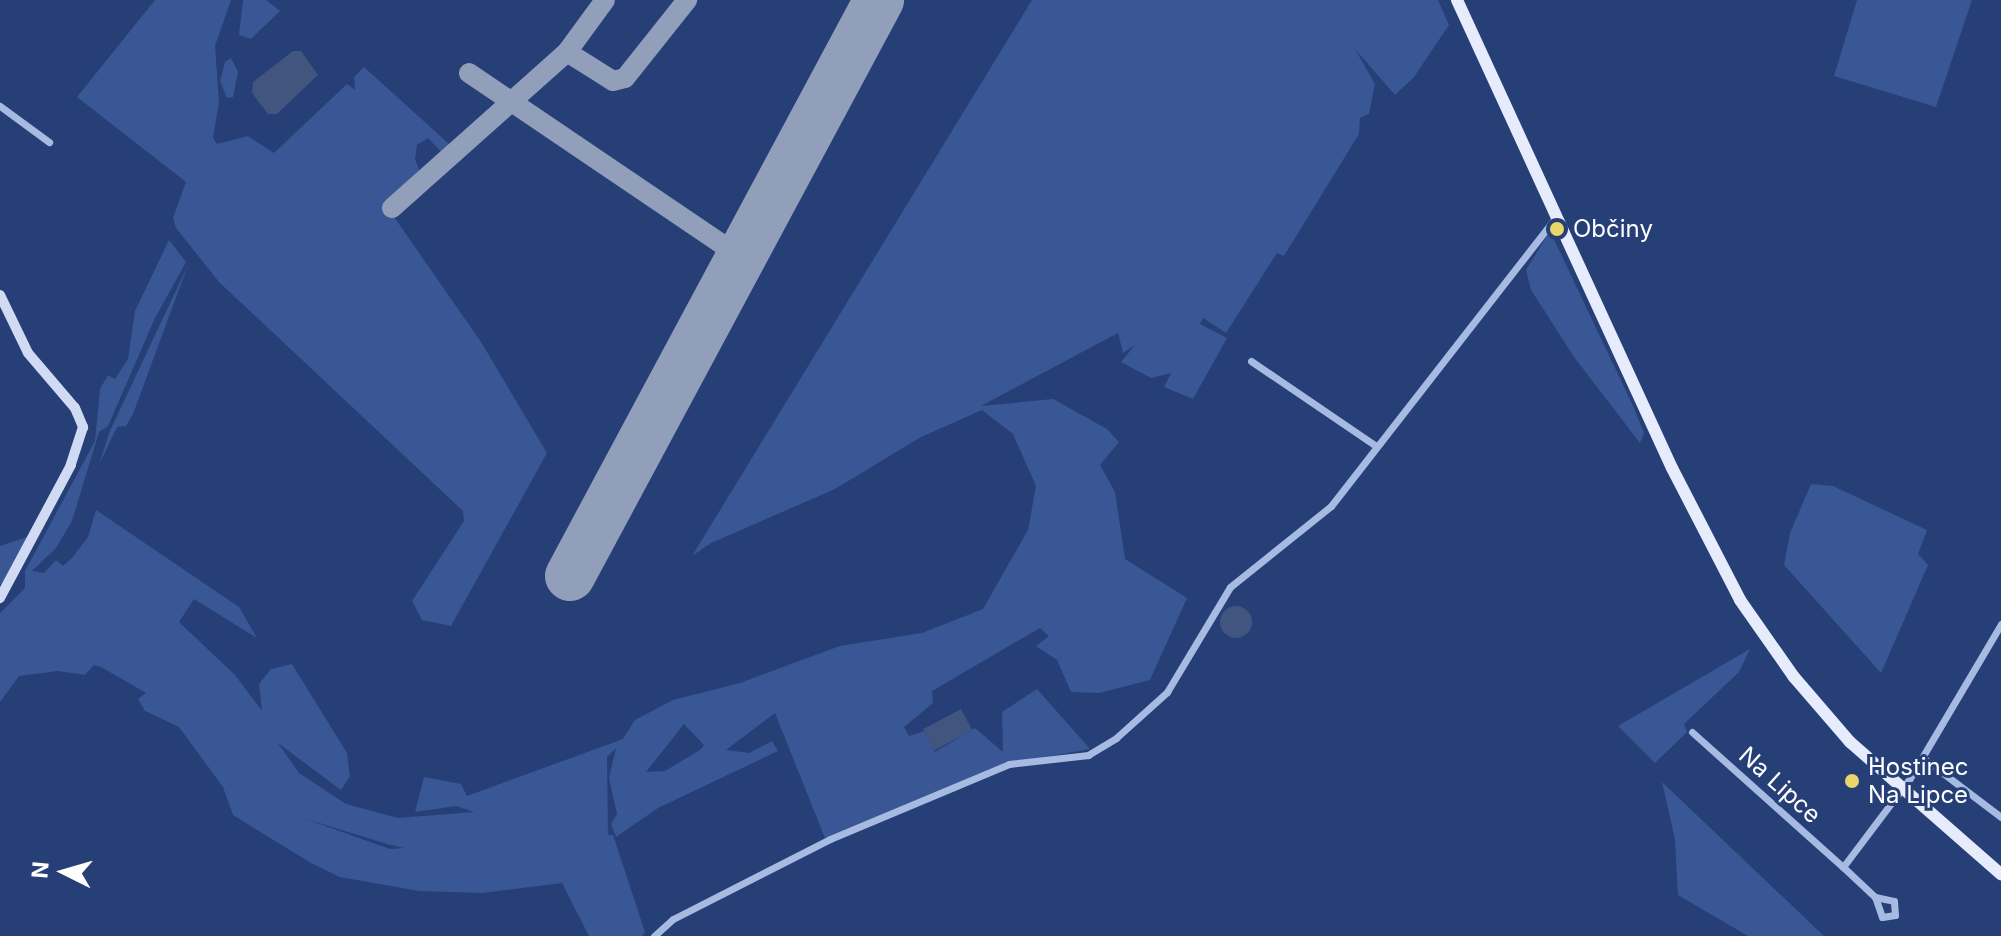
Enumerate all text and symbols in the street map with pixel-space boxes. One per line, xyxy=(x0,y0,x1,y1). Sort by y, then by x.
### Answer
place label: Občiny xyxy=(1573,215,1653,243)
marker: Občiny xyxy=(1548,220,1566,238)
street label: Na Lipce xyxy=(1733,741,1827,829)
place label: Hostinec Na Lipce xyxy=(1868,753,1968,809)
marker: Hostinec Na Lipce xyxy=(1843,772,1861,790)
north arrow xyxy=(24,832,104,912)
text: N xyxy=(26,860,54,879)

